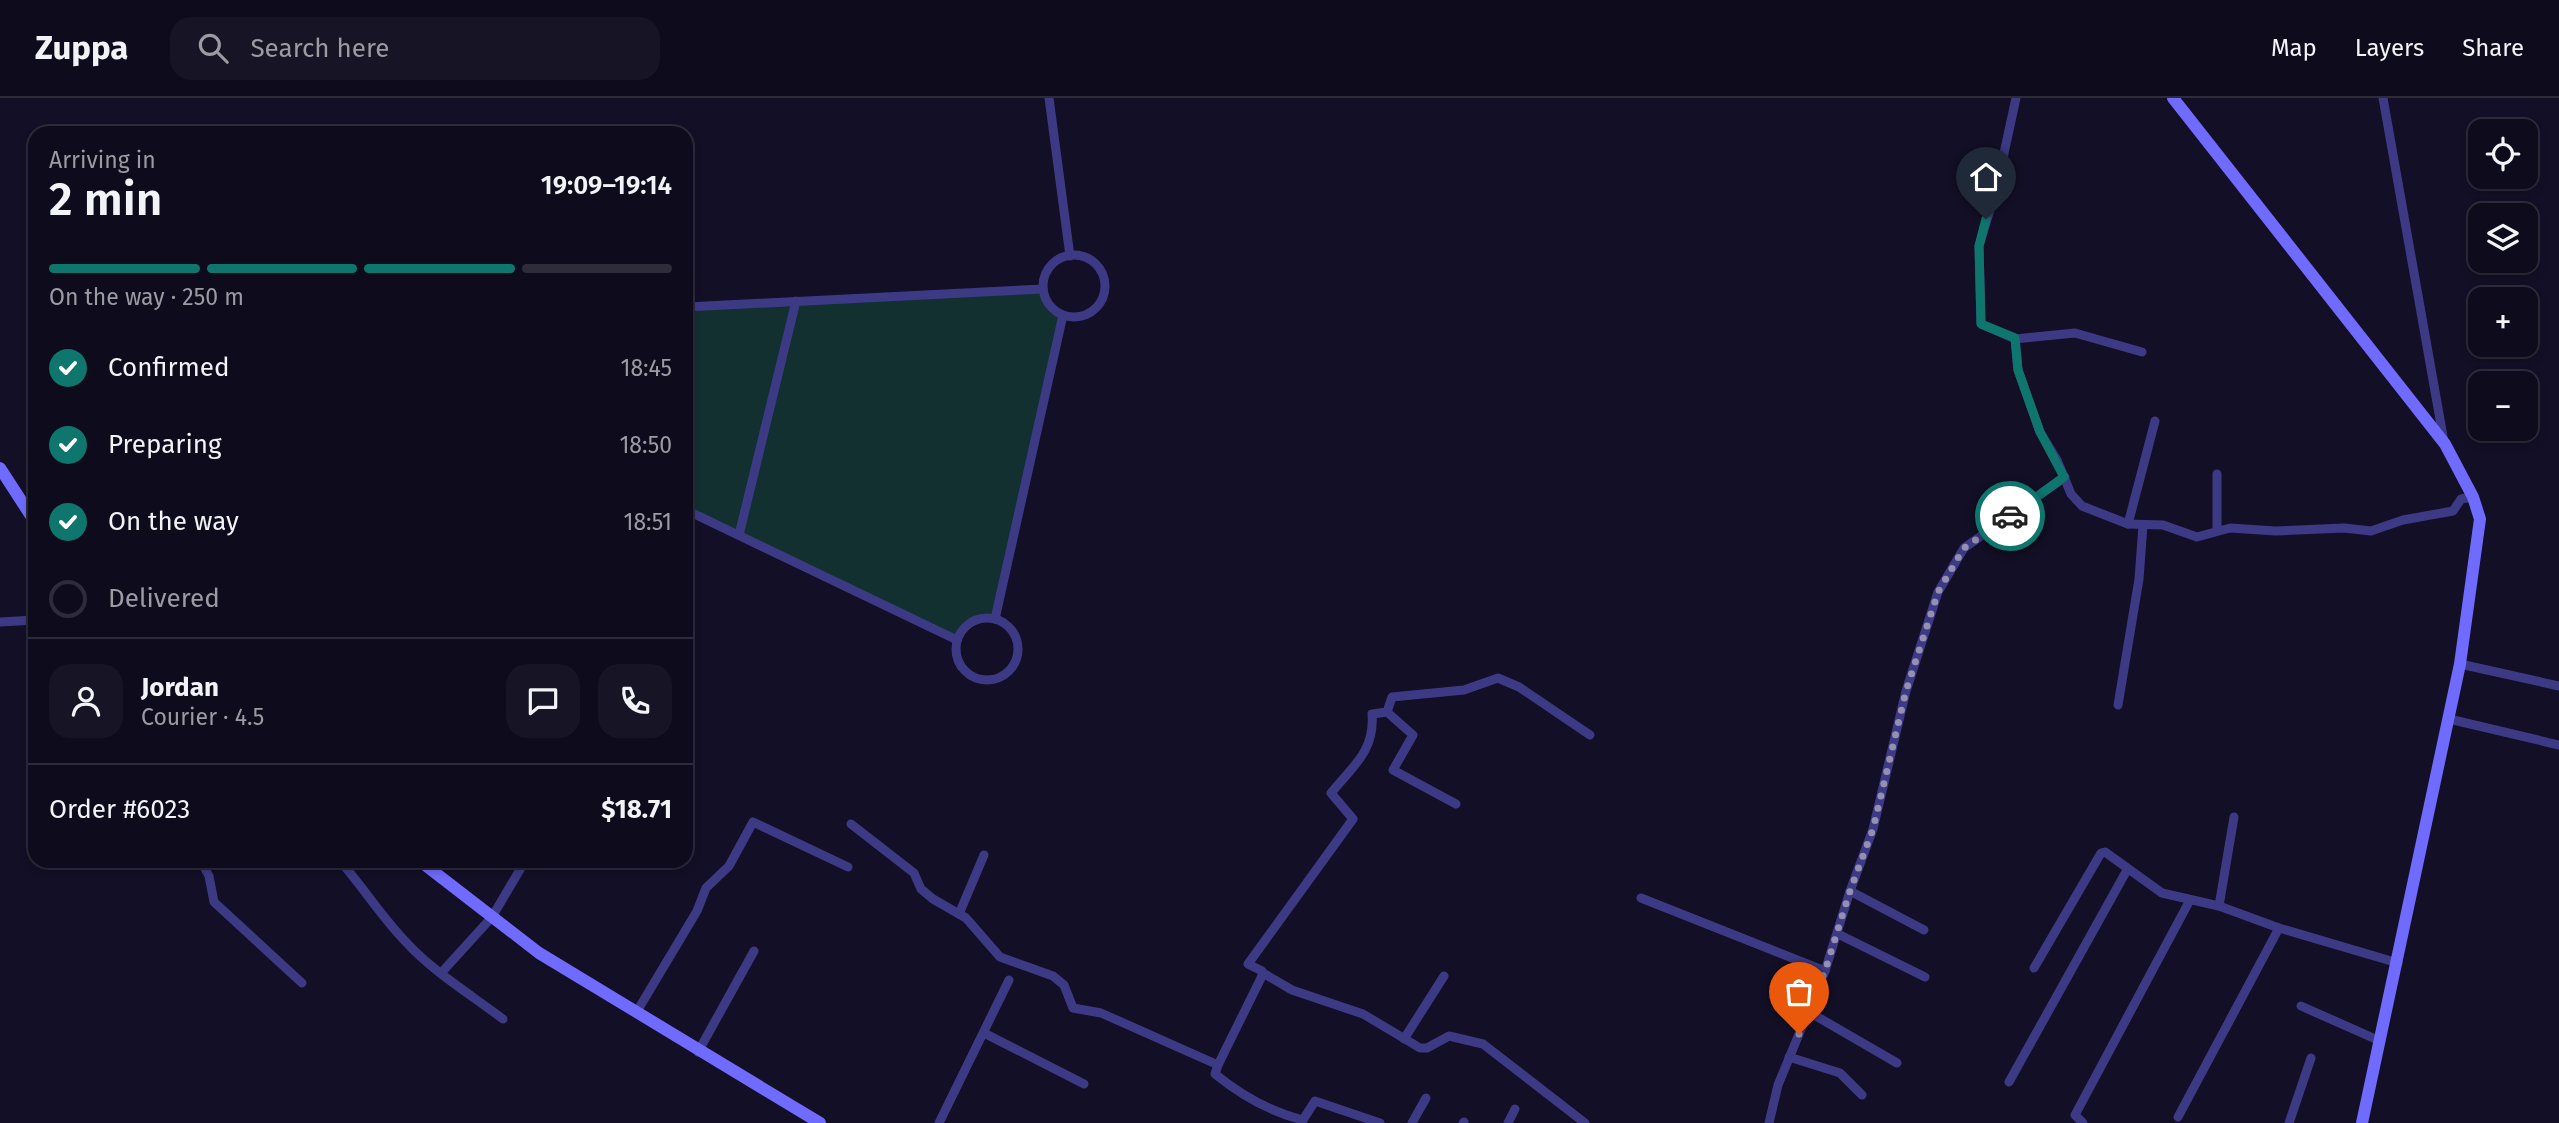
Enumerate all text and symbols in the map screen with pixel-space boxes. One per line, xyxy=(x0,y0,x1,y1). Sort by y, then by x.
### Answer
search box xyxy=(170,17,660,80)
text: Zuppa xyxy=(35,28,128,68)
icon: search xyxy=(194,29,232,67)
text: Search here xyxy=(250,33,389,64)
text: Map xyxy=(2271,34,2317,62)
text: Layers xyxy=(2355,34,2424,62)
text: Share xyxy=(2462,34,2524,62)
map controls xyxy=(2468,119,2538,441)
button: locate xyxy=(2468,119,2538,189)
text: Arriving in xyxy=(49,146,156,174)
pin xyxy=(1956,147,2016,219)
icon: home xyxy=(1967,158,2005,196)
text: 19:09–19:14 xyxy=(541,170,672,201)
text: 2 min xyxy=(49,172,162,227)
button: layers xyxy=(2468,203,2538,273)
text: On the way · 250 m xyxy=(49,283,244,311)
button: + xyxy=(2468,287,2538,357)
icon: check xyxy=(49,349,87,387)
text: Confirmed xyxy=(108,352,229,383)
text: 18:45 xyxy=(620,354,672,382)
button: − xyxy=(2468,371,2538,441)
icon: check xyxy=(49,426,87,464)
text: Preparing xyxy=(108,429,221,460)
text: 18:50 xyxy=(619,431,672,459)
courier xyxy=(1975,481,2045,551)
icon: car xyxy=(1991,497,2029,535)
icon: check xyxy=(49,503,87,541)
text: On the way xyxy=(108,506,239,537)
text: 18:51 xyxy=(623,508,672,536)
text: Delivered xyxy=(108,583,220,614)
button: person xyxy=(49,664,123,738)
button: chat xyxy=(506,664,580,738)
button: phone xyxy=(598,664,672,738)
text: Jordan xyxy=(141,672,219,703)
text: Courier · 4.5 xyxy=(141,703,264,731)
text: Order #6023 xyxy=(49,794,190,825)
text: $18.71 xyxy=(601,794,672,825)
pin xyxy=(1769,962,1829,1034)
icon: bag xyxy=(1780,973,1818,1011)

